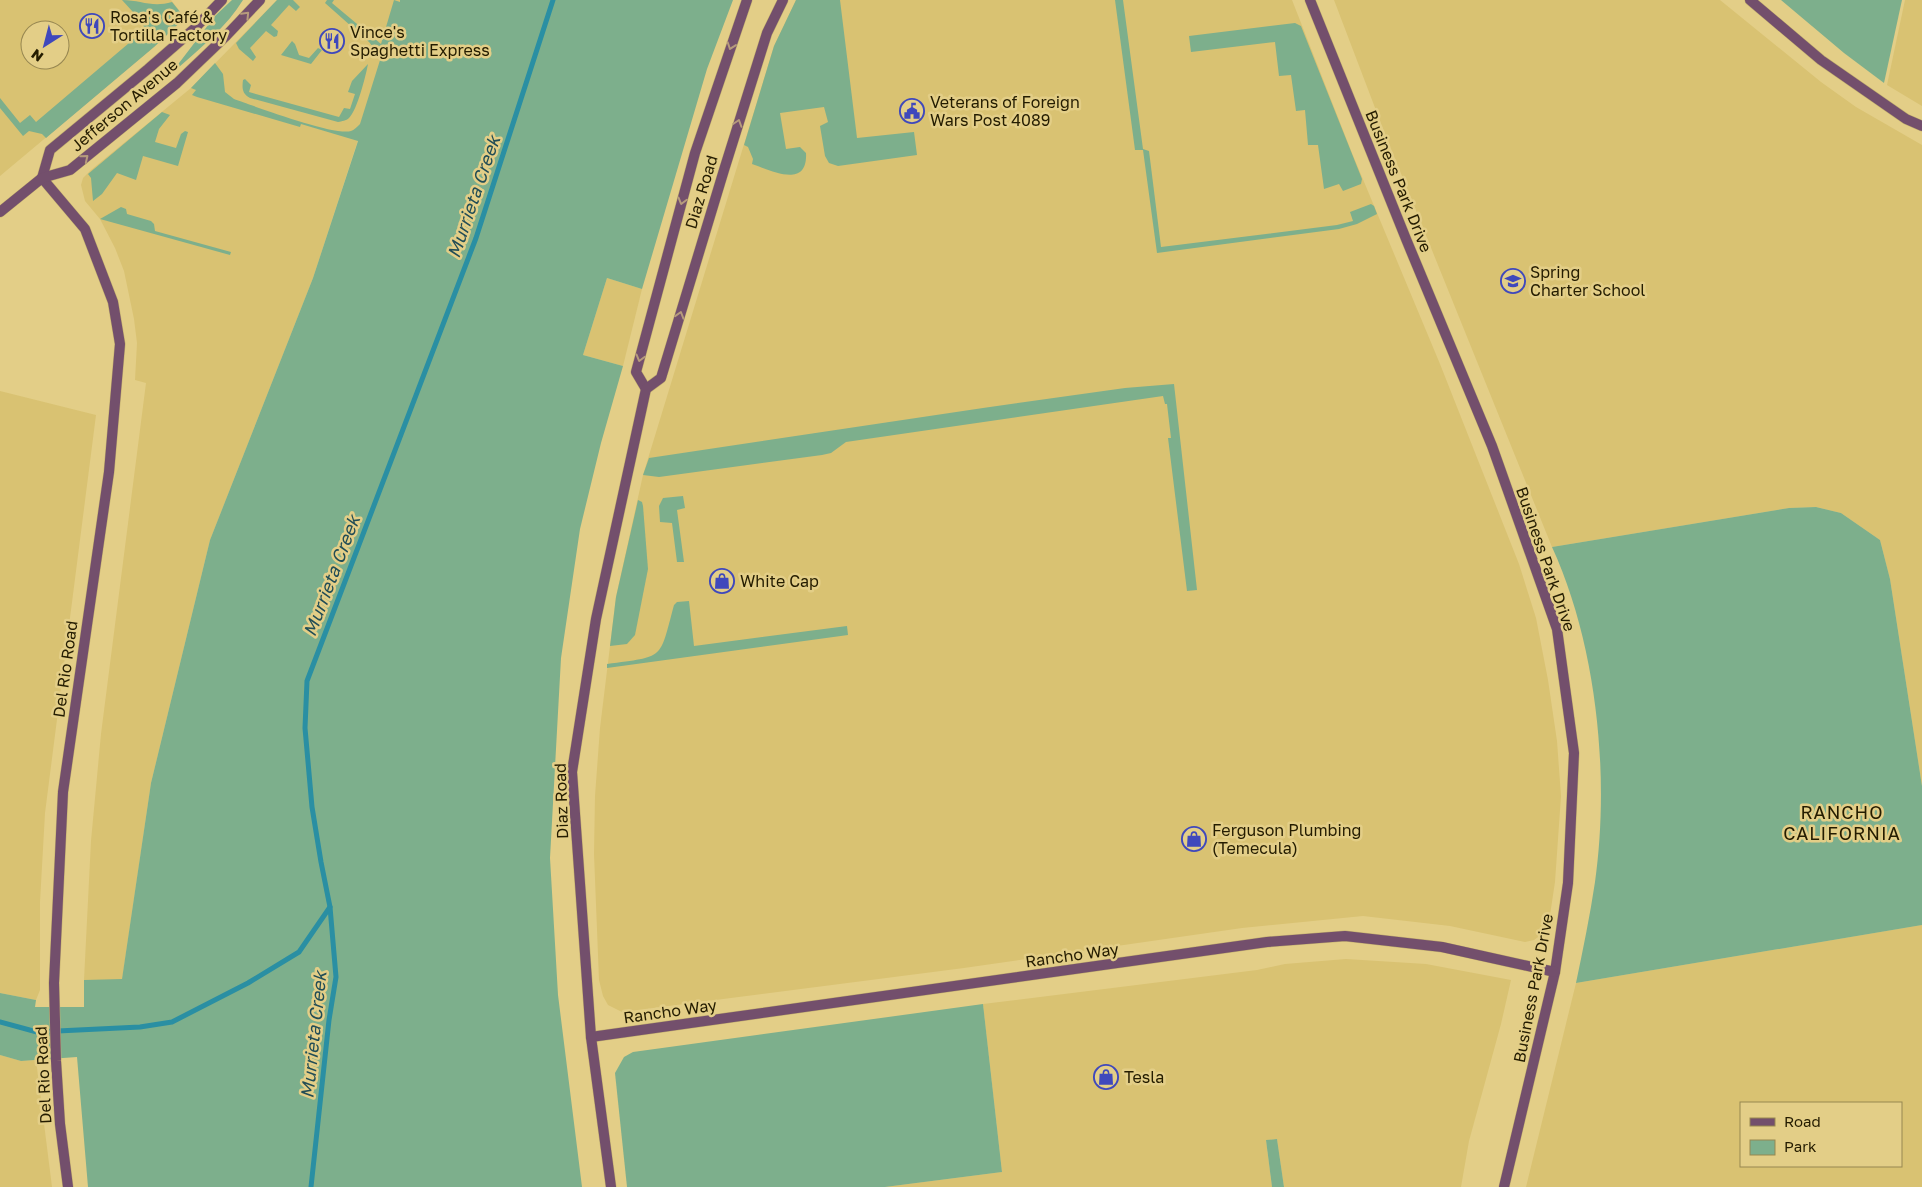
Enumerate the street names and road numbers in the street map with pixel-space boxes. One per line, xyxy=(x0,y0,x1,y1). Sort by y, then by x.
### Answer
street label: Jefferson Avenue xyxy=(66,54,182,156)
street label: Business Park Drive xyxy=(1361,107,1437,255)
street label: Diaz Road xyxy=(680,153,722,231)
street label: Business Park Drive xyxy=(1512,484,1580,634)
street label: Del Rio Road xyxy=(48,619,82,719)
street label: Diaz Road xyxy=(550,763,572,839)
street label: Business Park Drive xyxy=(1509,912,1557,1064)
street label: Rancho Way xyxy=(1024,939,1120,971)
street label: Rancho Way xyxy=(622,995,718,1027)
street label: Del Rio Road xyxy=(30,1026,56,1124)

